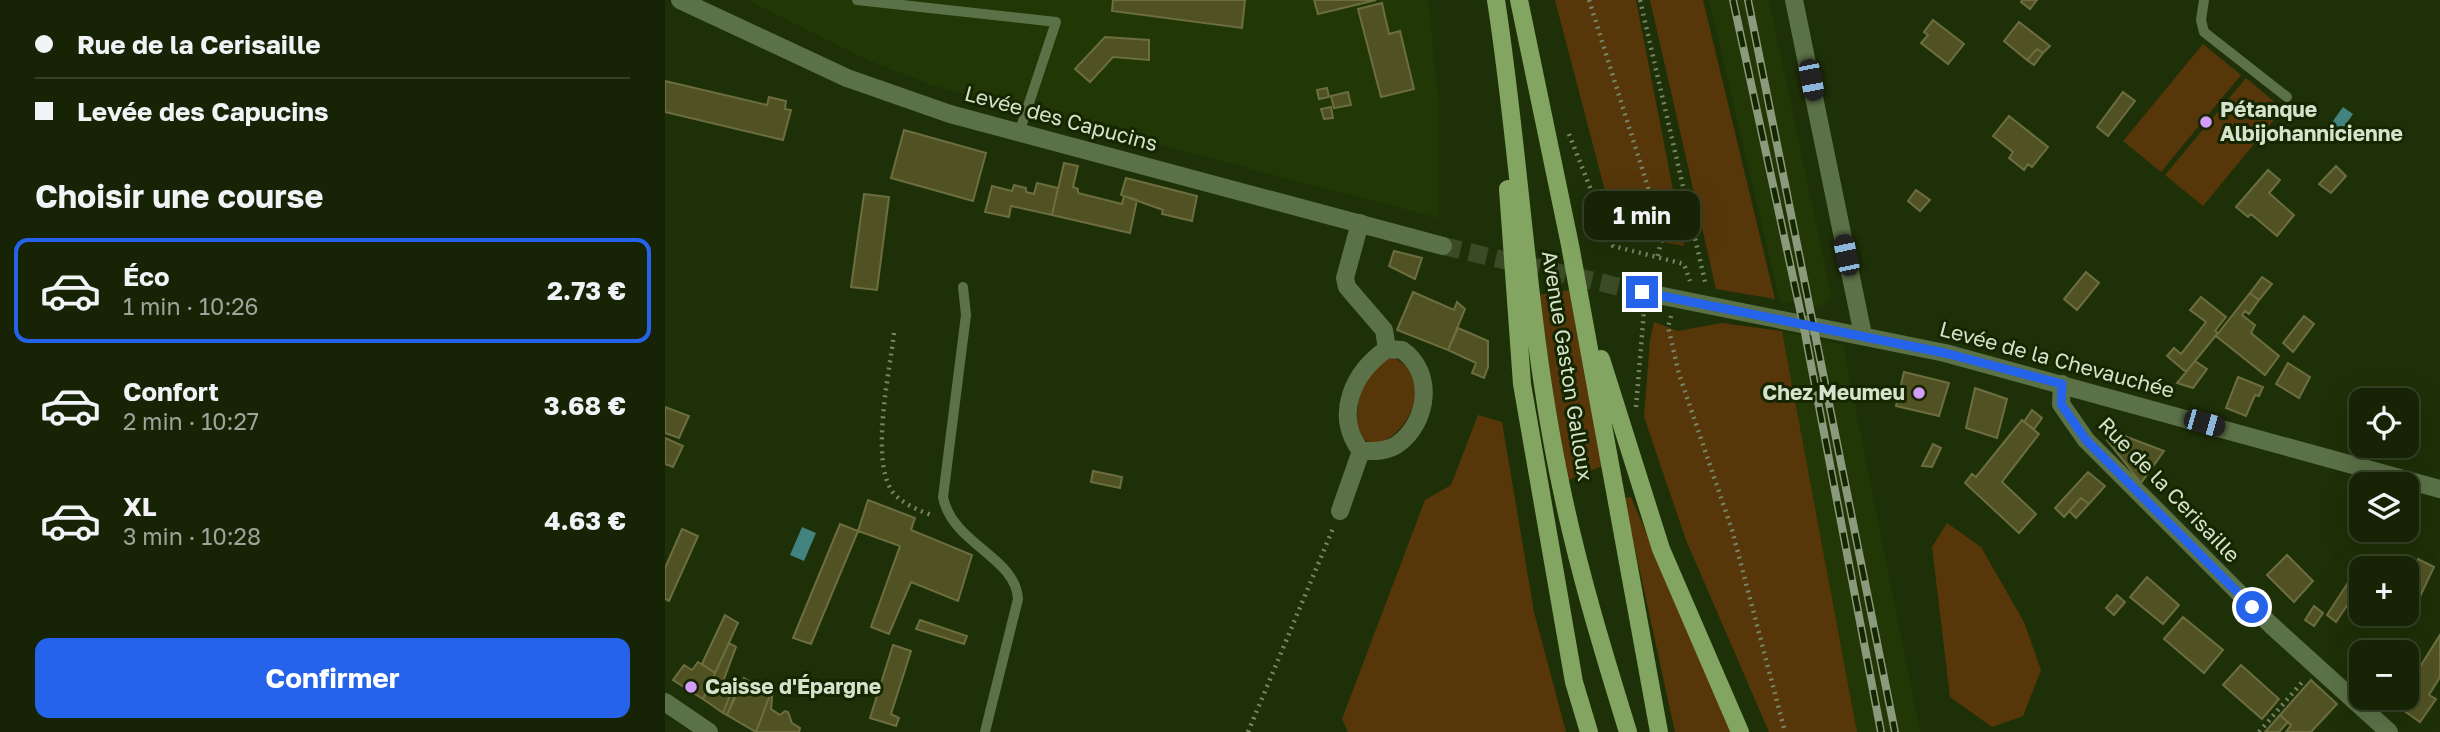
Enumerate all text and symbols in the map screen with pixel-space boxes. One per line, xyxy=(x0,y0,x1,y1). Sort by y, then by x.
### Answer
text: Rue de la Cerisaille xyxy=(77,29,321,60)
car xyxy=(1797,57,1826,103)
street label: Levée des Capucins xyxy=(962,80,1161,156)
text: Levée des Capucins xyxy=(77,96,329,127)
place label: Pétanque Albijohannicienne xyxy=(2220,96,2403,146)
marker: Pétanque Albijohannicienne xyxy=(2198,114,2214,130)
text: Choisir une course xyxy=(35,177,323,215)
callout: 1 min xyxy=(1584,190,1700,240)
text: 1 min xyxy=(1613,201,1671,229)
car xyxy=(1832,232,1861,278)
street label: Avenue Gaston Galloux xyxy=(1537,249,1599,483)
icon: car xyxy=(39,259,102,322)
text: Éco xyxy=(123,261,170,292)
text: 2.73 € xyxy=(547,275,626,306)
route end xyxy=(1626,276,1658,308)
text: 1 min · 10:26 xyxy=(123,292,259,320)
street label: Levée de la Chevauchée xyxy=(1937,315,2178,403)
icon: car xyxy=(39,374,102,437)
text: Confort xyxy=(123,376,219,407)
place label: Chez Meumeu xyxy=(1762,379,1905,405)
marker: Chez Meumeu xyxy=(1911,385,1927,401)
map controls xyxy=(2349,388,2419,710)
button: locate xyxy=(2349,388,2419,458)
text: 3.68 € xyxy=(544,390,626,421)
text: 2 min · 10:27 xyxy=(123,407,259,435)
car xyxy=(2181,407,2228,439)
street label: Rue de la Cerisaille xyxy=(2094,411,2246,568)
button: layers xyxy=(2349,472,2419,542)
icon: car xyxy=(39,489,102,552)
text: XL xyxy=(123,491,157,522)
text: 4.63 € xyxy=(544,505,626,536)
text: 3 min · 10:28 xyxy=(123,522,261,550)
button: + xyxy=(2349,556,2419,626)
route start xyxy=(2236,591,2268,623)
button: Confirmer xyxy=(35,638,630,718)
button: − xyxy=(2349,640,2419,710)
place label: Caisse d'Épargne xyxy=(705,673,881,699)
marker: Caisse d'Épargne xyxy=(683,679,699,695)

